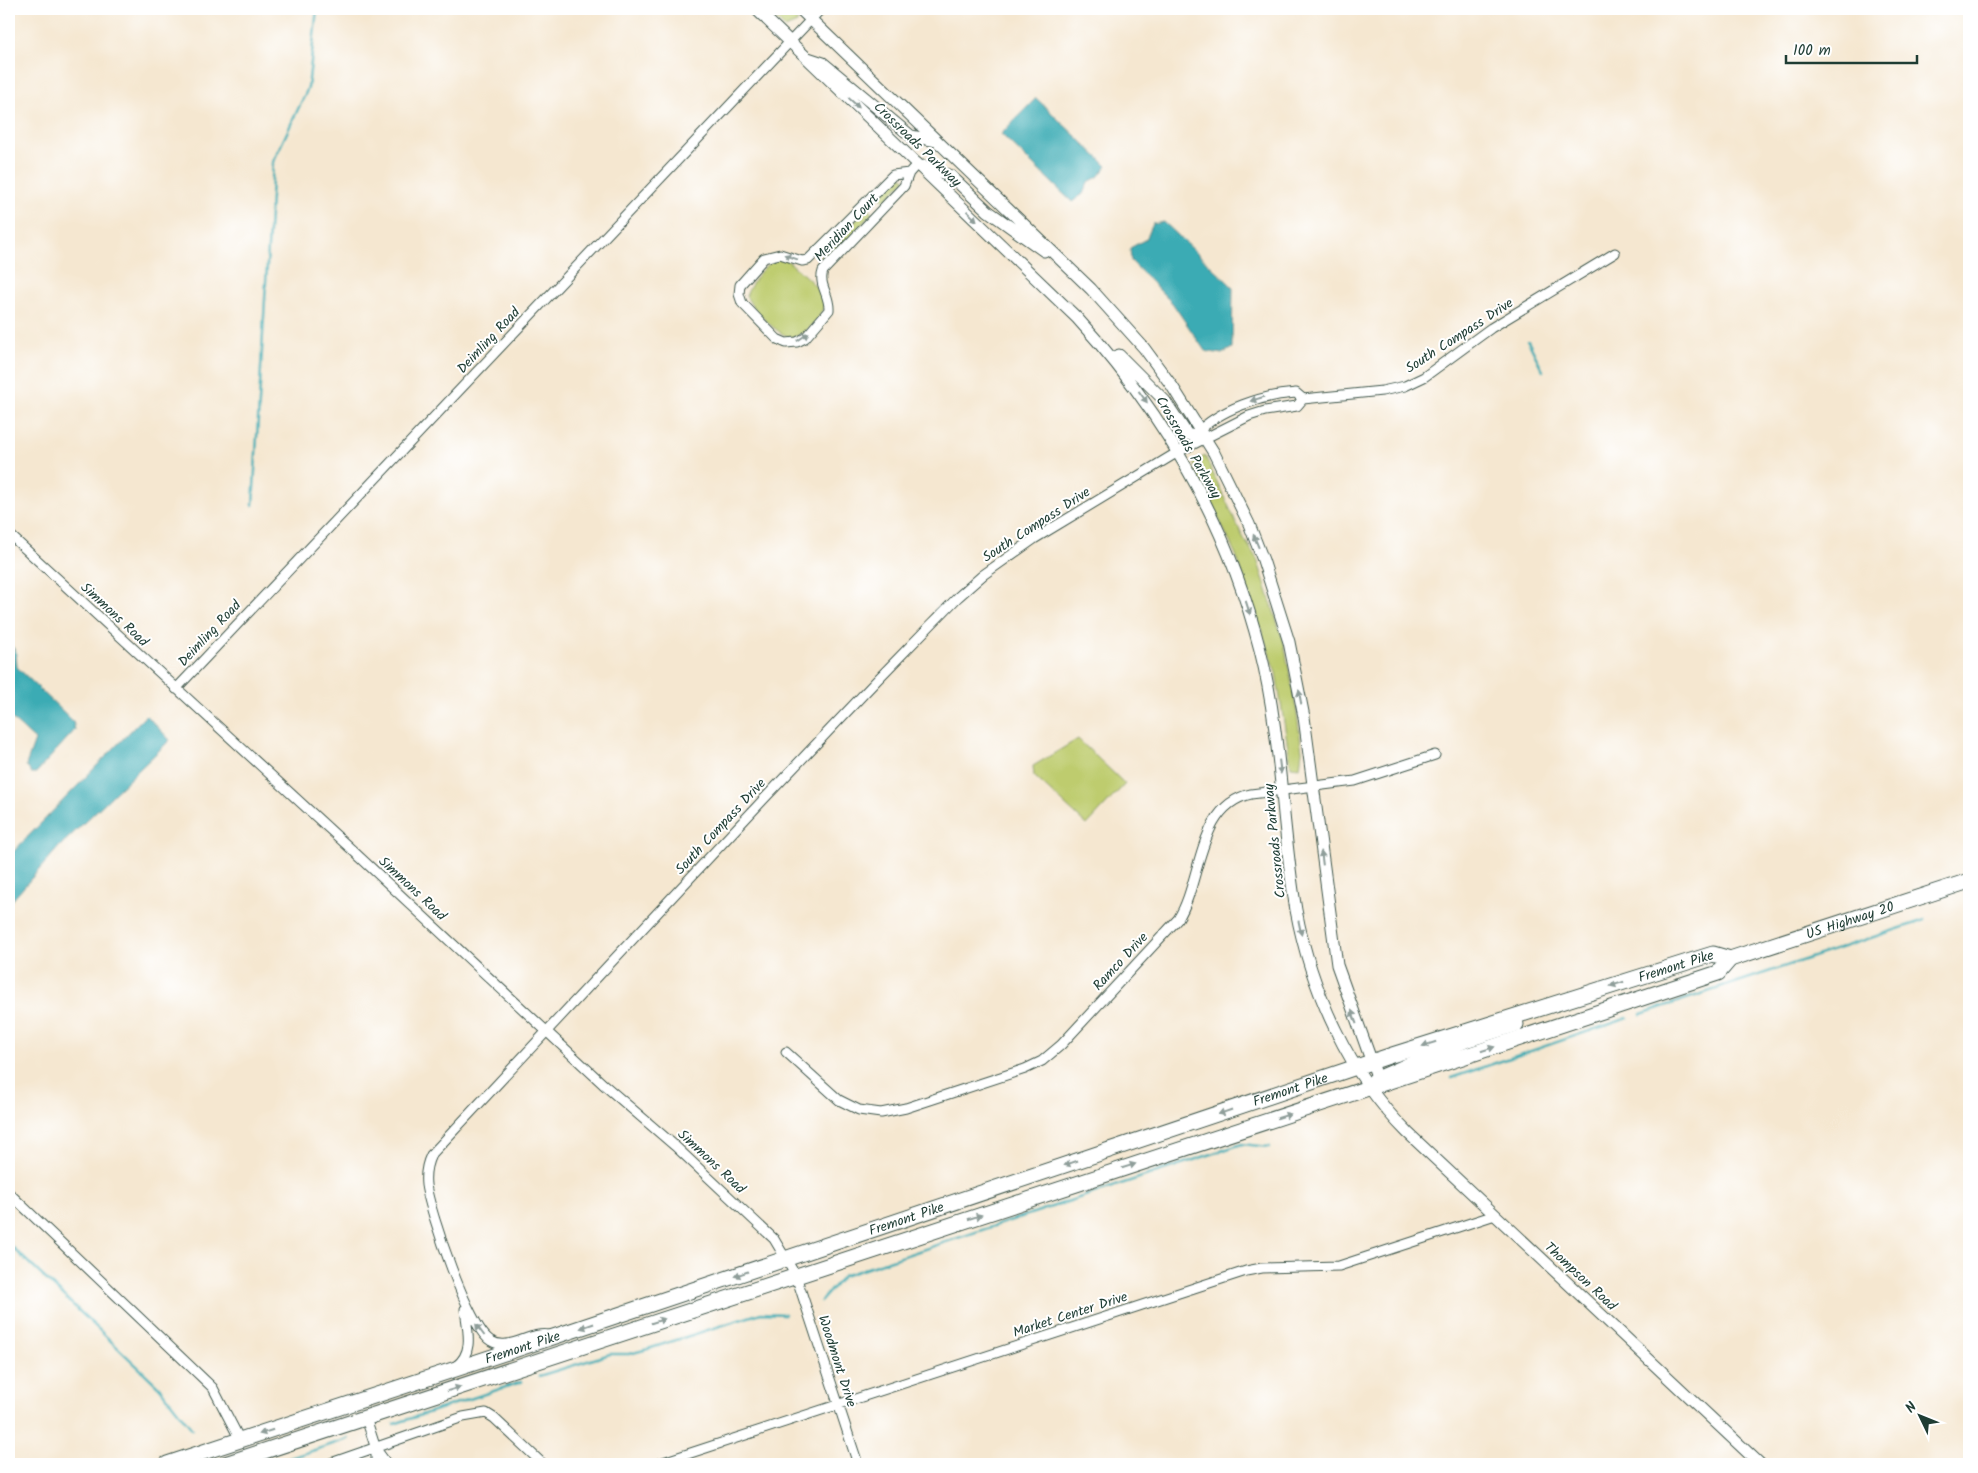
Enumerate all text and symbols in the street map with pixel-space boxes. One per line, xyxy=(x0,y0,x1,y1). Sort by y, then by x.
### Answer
scale bar xyxy=(1786,32,1917,64)
text: 100 m xyxy=(1793,39,1831,63)
one-way arrow xyxy=(848,97,860,109)
street label: Crossroads Parkway xyxy=(868,97,967,193)
street label: Meridian Court xyxy=(809,188,885,267)
one-way arrow xyxy=(966,209,978,221)
one-way arrow xyxy=(784,253,799,260)
street label: South Compass Drive xyxy=(1401,292,1519,379)
street label: Deimling Road xyxy=(452,302,526,379)
one-way arrow xyxy=(796,332,810,342)
one-way arrow xyxy=(1138,391,1148,404)
street label: Crossroads Parkway xyxy=(1150,392,1227,503)
one-way arrow xyxy=(1250,396,1265,404)
street label: South Compass Drive xyxy=(978,481,1096,568)
one-way arrow xyxy=(1251,534,1259,548)
street label: Simmons Road xyxy=(75,577,154,653)
street label: Deimling Road xyxy=(173,595,247,672)
one-way arrow xyxy=(1244,601,1252,616)
one-way arrow xyxy=(1296,688,1304,704)
one-way arrow xyxy=(1276,759,1284,775)
street label: South Compass Drive xyxy=(670,773,772,880)
street label: Crossroads Parkway xyxy=(1258,782,1292,899)
one-way arrow xyxy=(1318,850,1326,866)
street label: Simmons Road xyxy=(373,851,452,927)
street label: US Highway 20 xyxy=(1803,896,1897,946)
one-way arrow xyxy=(1297,921,1305,937)
street label: Ramco Drive xyxy=(1088,927,1154,996)
street label: Fremont Pike xyxy=(1636,944,1717,989)
one-way arrow xyxy=(1609,981,1624,989)
one-way arrow xyxy=(1350,1009,1357,1024)
one-way arrow xyxy=(1421,1040,1436,1048)
one-way arrow xyxy=(1481,1044,1496,1052)
street label: Fremont Pike xyxy=(1250,1067,1332,1113)
one-way arrow xyxy=(1217,1108,1232,1116)
one-way arrow xyxy=(1277,1111,1292,1119)
street label: Simmons Road xyxy=(672,1124,751,1200)
one-way arrow xyxy=(1063,1160,1078,1168)
one-way arrow xyxy=(1122,1162,1137,1169)
street label: Fremont Pike xyxy=(866,1196,948,1242)
one-way arrow xyxy=(968,1212,983,1220)
street label: Thompson Road xyxy=(1539,1237,1622,1317)
one-way arrow xyxy=(733,1271,748,1279)
street label: Market Center Drive xyxy=(1010,1286,1131,1344)
street label: Woodmont Drive xyxy=(812,1312,863,1411)
one-way arrow xyxy=(651,1317,666,1325)
one-way arrow xyxy=(579,1322,594,1330)
one-way arrow xyxy=(475,1323,485,1337)
street label: Fremont Pike xyxy=(482,1325,564,1371)
one-way arrow xyxy=(447,1384,462,1392)
north arrow xyxy=(1896,1390,1946,1440)
text: N xyxy=(1900,1397,1922,1419)
one-way arrow xyxy=(259,1428,274,1436)

